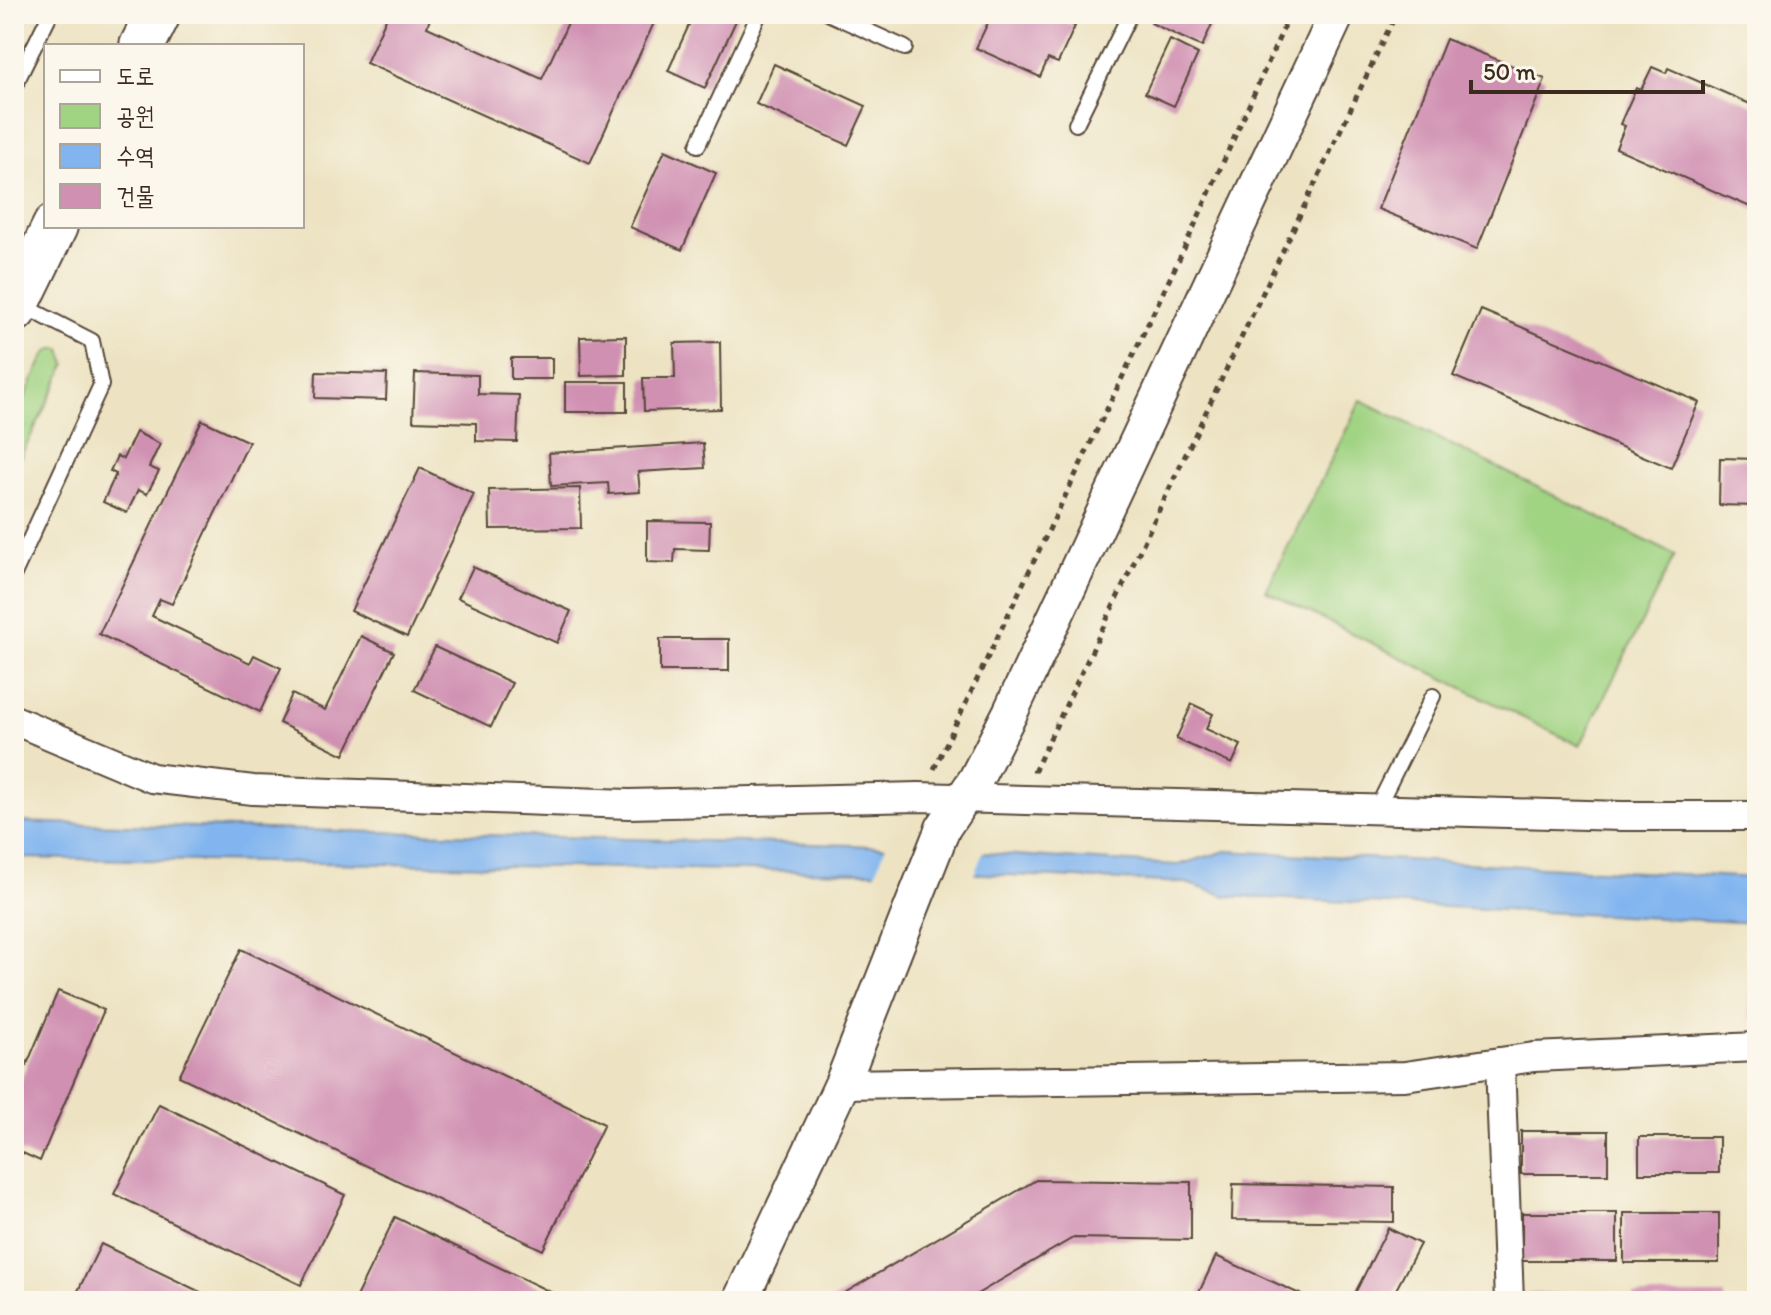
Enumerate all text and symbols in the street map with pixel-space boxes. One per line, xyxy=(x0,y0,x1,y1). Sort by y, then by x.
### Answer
legend xyxy=(44,44,304,228)
scale bar xyxy=(1471,44,1703,94)
text: 50 m xyxy=(1483,57,1536,86)
text: 도로 xyxy=(116,61,155,90)
text: 공원 xyxy=(116,101,155,130)
text: 수역 xyxy=(116,141,155,170)
text: 건물 xyxy=(116,181,155,210)

